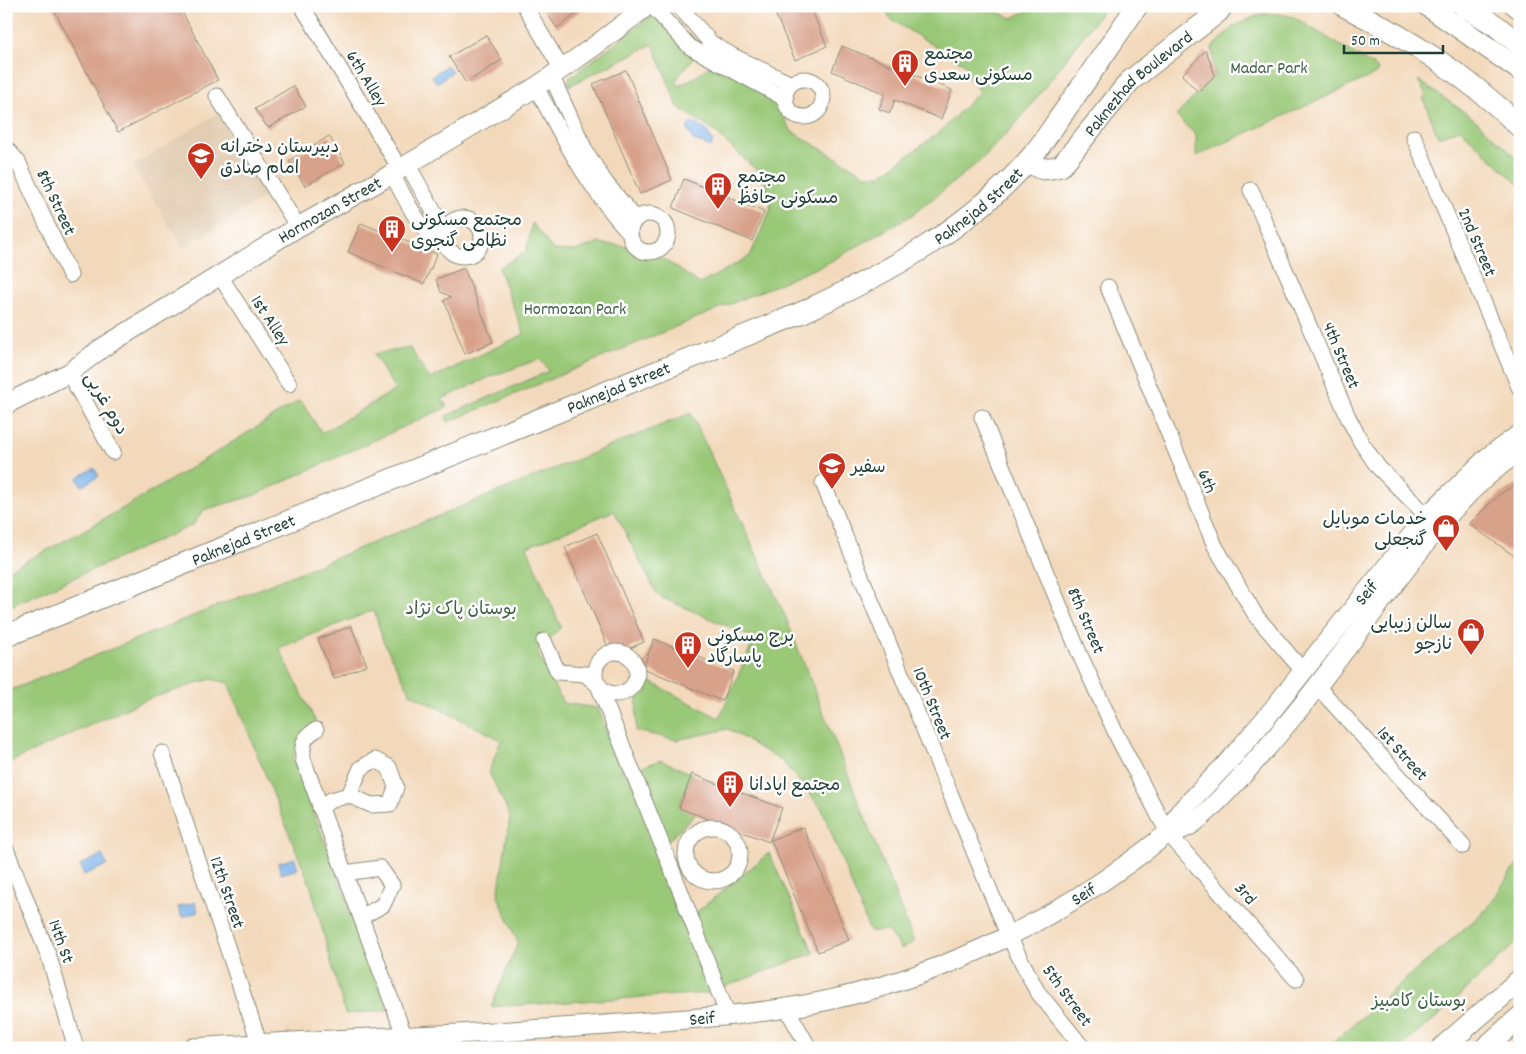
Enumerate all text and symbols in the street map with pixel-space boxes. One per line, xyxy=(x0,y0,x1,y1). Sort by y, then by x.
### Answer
scale bar xyxy=(1344,22,1442,54)
street label: Paknezhad Boulevard xyxy=(1080,26,1199,143)
text: 50 m xyxy=(1351,31,1380,53)
place label: مجتمع مسکونی سعدی xyxy=(924,43,1033,89)
street label: 6th Alley xyxy=(338,47,392,113)
building icon: مجتمع مسکونی سعدی xyxy=(890,48,920,87)
park label: Madar Park xyxy=(1230,57,1308,82)
place label: دبیرستان دخترانه امام صادق xyxy=(220,136,339,182)
school or university icon: دبیرستان دخترانه امام صادق xyxy=(186,141,216,180)
street label: Paknejad Street xyxy=(930,163,1031,253)
street label: 8th Street xyxy=(29,166,81,240)
place label: مجتمع مسکونی حافظ xyxy=(737,166,838,212)
building icon: مجتمع مسکونی حافظ xyxy=(703,171,733,210)
street label: Hormozan Street xyxy=(274,172,388,251)
street label: 2nd Street xyxy=(1450,205,1502,282)
place label: مجتمع مسکونی نظامی گنجوی xyxy=(411,209,522,255)
building icon: مجتمع مسکونی نظامی گنجوی xyxy=(377,214,407,253)
street label: 1st Alley xyxy=(243,291,295,352)
park label: Hormozan Park xyxy=(524,298,626,323)
street label: 4th Street xyxy=(1314,319,1365,394)
street label: Paknejad Street xyxy=(564,357,675,422)
street label: دوم غربی xyxy=(77,368,133,440)
school or university icon: سفیر xyxy=(817,451,847,490)
place label: سفیر xyxy=(849,456,886,481)
street label: 6th xyxy=(1190,466,1222,498)
place label: خدمات موبایل گنجعلی xyxy=(1323,508,1427,554)
street label: Paknejad Street xyxy=(189,510,300,574)
shop icon: خدمات موبایل گنجعلی xyxy=(1431,513,1461,552)
street label: Seif xyxy=(1350,576,1386,612)
street label: 8th Street xyxy=(1060,584,1110,658)
park label: بوستان پاک نژاد xyxy=(405,598,517,623)
place label: سالن زیبایی نازجو xyxy=(1371,612,1452,658)
shop icon: سالن زیبایی نازجو xyxy=(1456,617,1486,656)
place label: برج مسکونی پاسارگاد xyxy=(707,625,794,671)
building icon: برج مسکونی پاسارگاد xyxy=(673,630,703,669)
street label: 10th Street xyxy=(905,664,957,744)
street label: 1st Street xyxy=(1370,722,1433,788)
building icon: مجتمع اپادانا xyxy=(715,769,745,808)
place label: مجتمع اپادانا xyxy=(749,774,840,799)
street label: 12th Street xyxy=(202,853,250,932)
street label: Seif xyxy=(1067,878,1103,913)
street label: 3rd xyxy=(1227,878,1261,912)
street label: 14th St xyxy=(40,916,79,968)
street label: 5th Street xyxy=(1035,960,1097,1033)
park label: بوستان کامبیز xyxy=(1370,990,1466,1015)
street label: Seif xyxy=(689,1007,717,1034)

